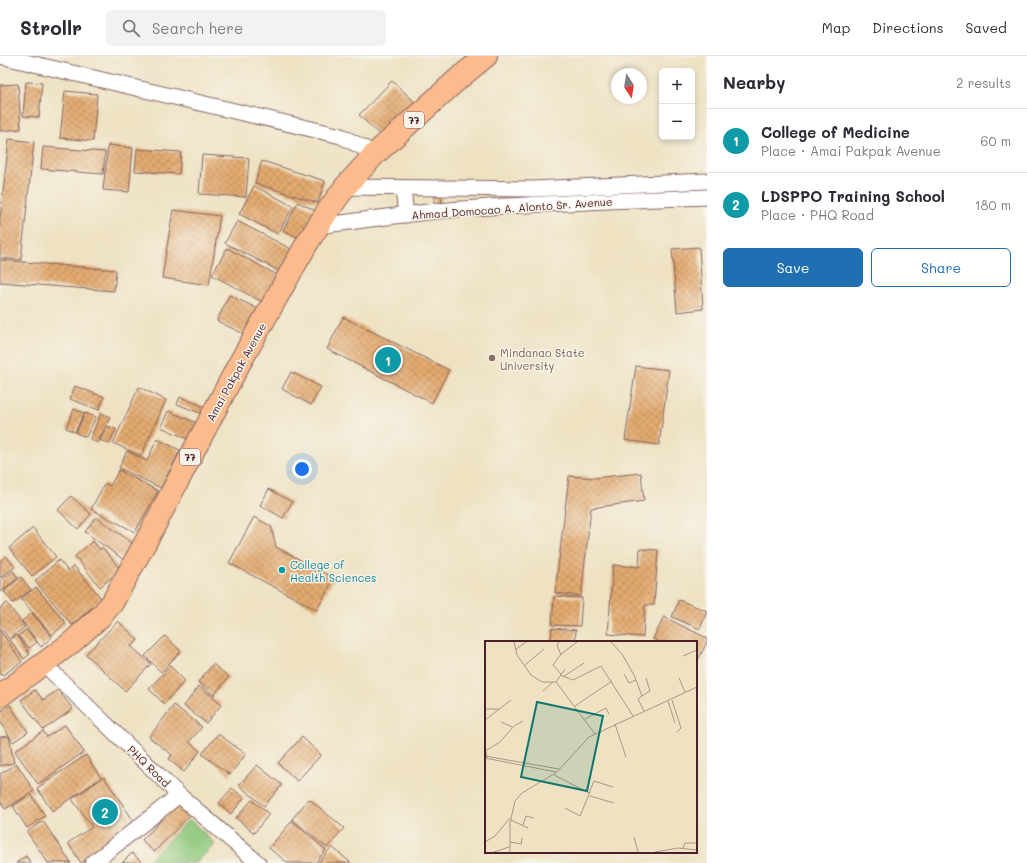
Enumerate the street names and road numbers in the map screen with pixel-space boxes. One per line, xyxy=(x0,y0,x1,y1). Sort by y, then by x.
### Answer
road number: 77 xyxy=(404,112,424,128)
street label: Ahmad Domocao A. Alonto Sr. Avenue xyxy=(411,193,613,223)
street label: Amai Pakpak Avenue xyxy=(203,320,269,424)
road number: 77 xyxy=(180,449,200,465)
street label: PHQ Road xyxy=(124,742,174,790)

